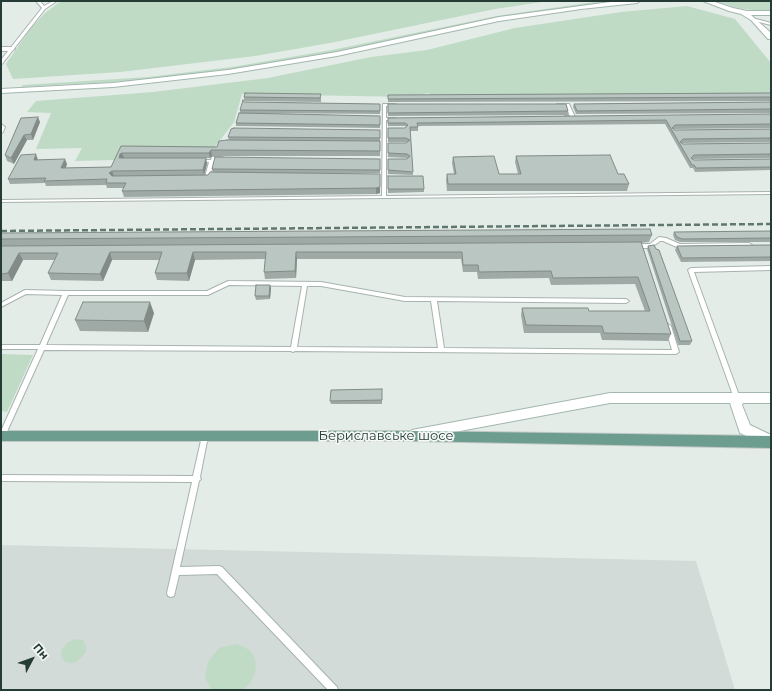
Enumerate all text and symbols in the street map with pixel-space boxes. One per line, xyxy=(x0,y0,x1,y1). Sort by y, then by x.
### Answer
street label: Бериславське шосе xyxy=(318,428,454,444)
north arrow xyxy=(12,639,52,679)
text: Пн xyxy=(30,640,52,662)

